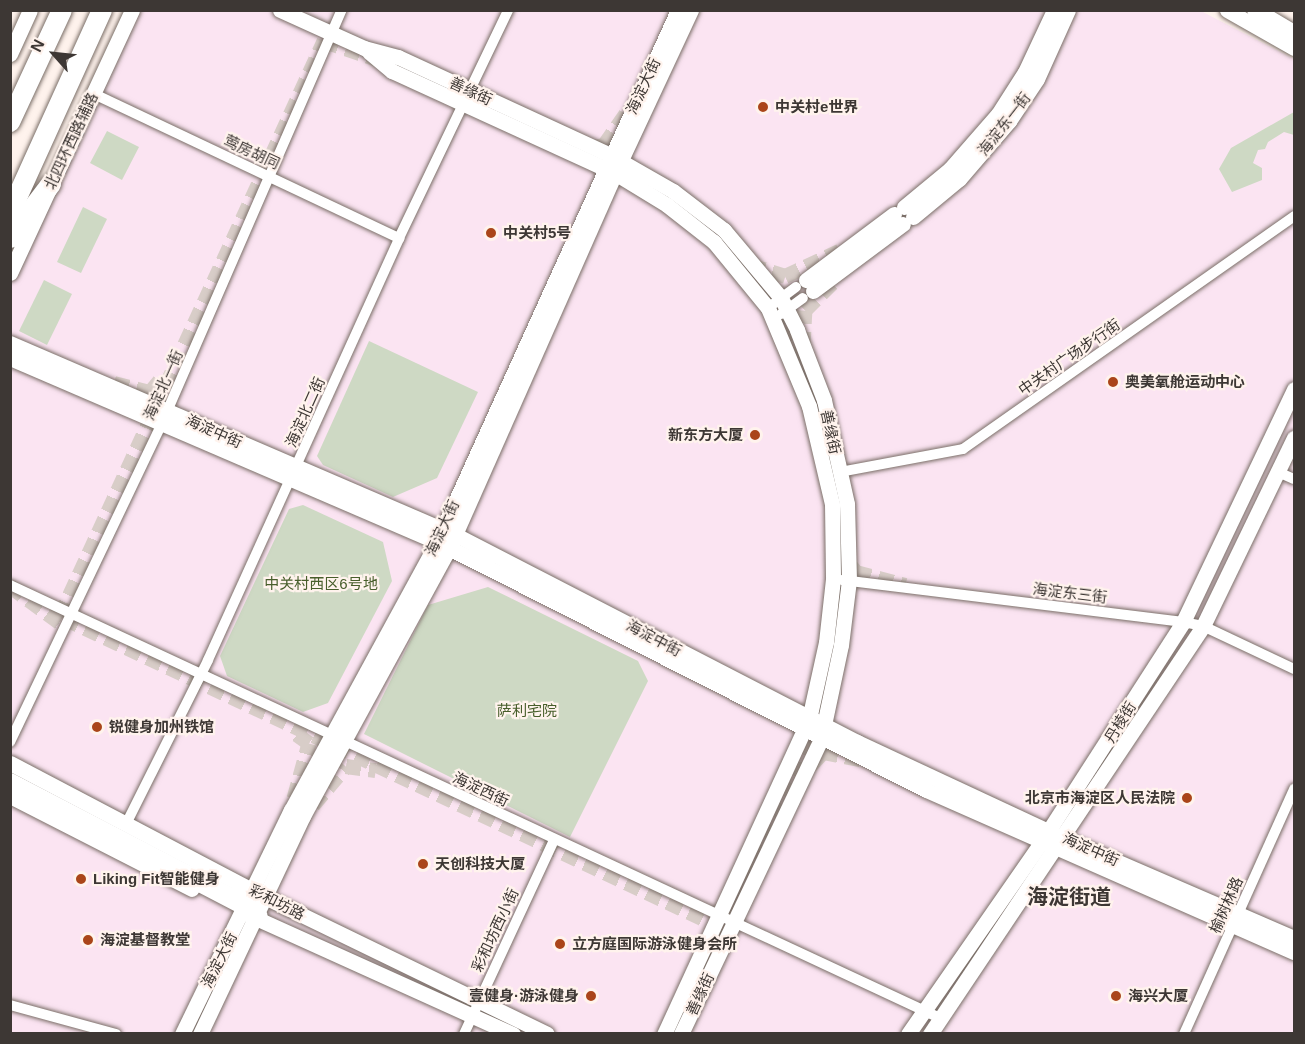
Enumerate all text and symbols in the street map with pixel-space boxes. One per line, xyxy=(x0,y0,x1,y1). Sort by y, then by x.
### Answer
north arrow xyxy=(24,24,84,84)
text: N xyxy=(27,37,48,55)
street label: 海淀大街 xyxy=(622,55,664,117)
street label: 善缘街 xyxy=(447,73,495,109)
street label: 海淀东一街 xyxy=(974,89,1034,159)
street label: 北四环西路辅路 xyxy=(41,90,101,192)
place label: 中关村e世界 xyxy=(775,98,858,116)
marker: 中关村e世界 xyxy=(756,100,770,114)
street label: 莺房胡同 xyxy=(221,131,283,173)
place label: 中关村5号 xyxy=(503,224,571,242)
marker: 中关村5号 xyxy=(484,226,498,240)
street label: 中关村广场步行街 xyxy=(1015,315,1123,399)
street label: 海淀北一街 xyxy=(140,347,186,423)
place label: 奥美氧舱运动中心 xyxy=(1125,373,1245,391)
street label: 海淀北二街 xyxy=(282,374,328,450)
marker: 奥美氧舱运动中心 xyxy=(1106,375,1120,389)
street label: 善缘街 xyxy=(818,408,844,456)
street label: 海淀中街 xyxy=(183,411,245,451)
place label: 新东方大厦 xyxy=(668,426,743,444)
marker: 新东方大厦 xyxy=(748,428,762,442)
street label: 海淀大街 xyxy=(421,497,463,559)
park label: 中关村西区6号地 xyxy=(264,575,378,593)
street label: 海淀东三街 xyxy=(1032,579,1108,607)
street label: 海淀中街 xyxy=(623,616,685,660)
street label: 丹棱街 xyxy=(1100,698,1140,746)
park label: 萨利宅院 xyxy=(497,702,557,720)
place label: 锐健身加州铁馆 xyxy=(109,718,214,736)
marker: 锐健身加州铁馆 xyxy=(90,720,104,734)
street label: 海淀西街 xyxy=(450,768,512,810)
place label: 北京市海淀区人民法院 xyxy=(1025,789,1175,807)
marker: 北京市海淀区人民法院 xyxy=(1180,791,1194,805)
street label: 海淀中街 xyxy=(1060,829,1122,869)
place label: 天创科技大厦 xyxy=(435,855,525,873)
marker: 天创科技大厦 xyxy=(416,857,430,871)
place label: Liking Fit智能健身 xyxy=(93,870,220,888)
marker: Liking Fit智能健身 xyxy=(74,872,88,886)
street label: 榆树林路 xyxy=(1206,874,1246,936)
street label: 彩和坊路 xyxy=(246,880,308,924)
district label: 海淀街道 xyxy=(1027,884,1111,910)
street label: 彩和坊西小街 xyxy=(468,885,522,975)
street label: 海淀大街 xyxy=(197,929,241,991)
place label: 海淀基督教堂 xyxy=(100,931,190,949)
marker: 海淀基督教堂 xyxy=(81,933,95,947)
place label: 立方庭国际游泳健身会所 xyxy=(572,935,737,953)
marker: 立方庭国际游泳健身会所 xyxy=(553,937,567,951)
street label: 善缘街 xyxy=(682,970,718,1018)
place label: 壹健身·游泳健身 xyxy=(469,987,579,1005)
place label: 海兴大厦 xyxy=(1128,987,1188,1005)
marker: 壹健身·游泳健身 xyxy=(584,989,598,1003)
marker: 海兴大厦 xyxy=(1109,989,1123,1003)

